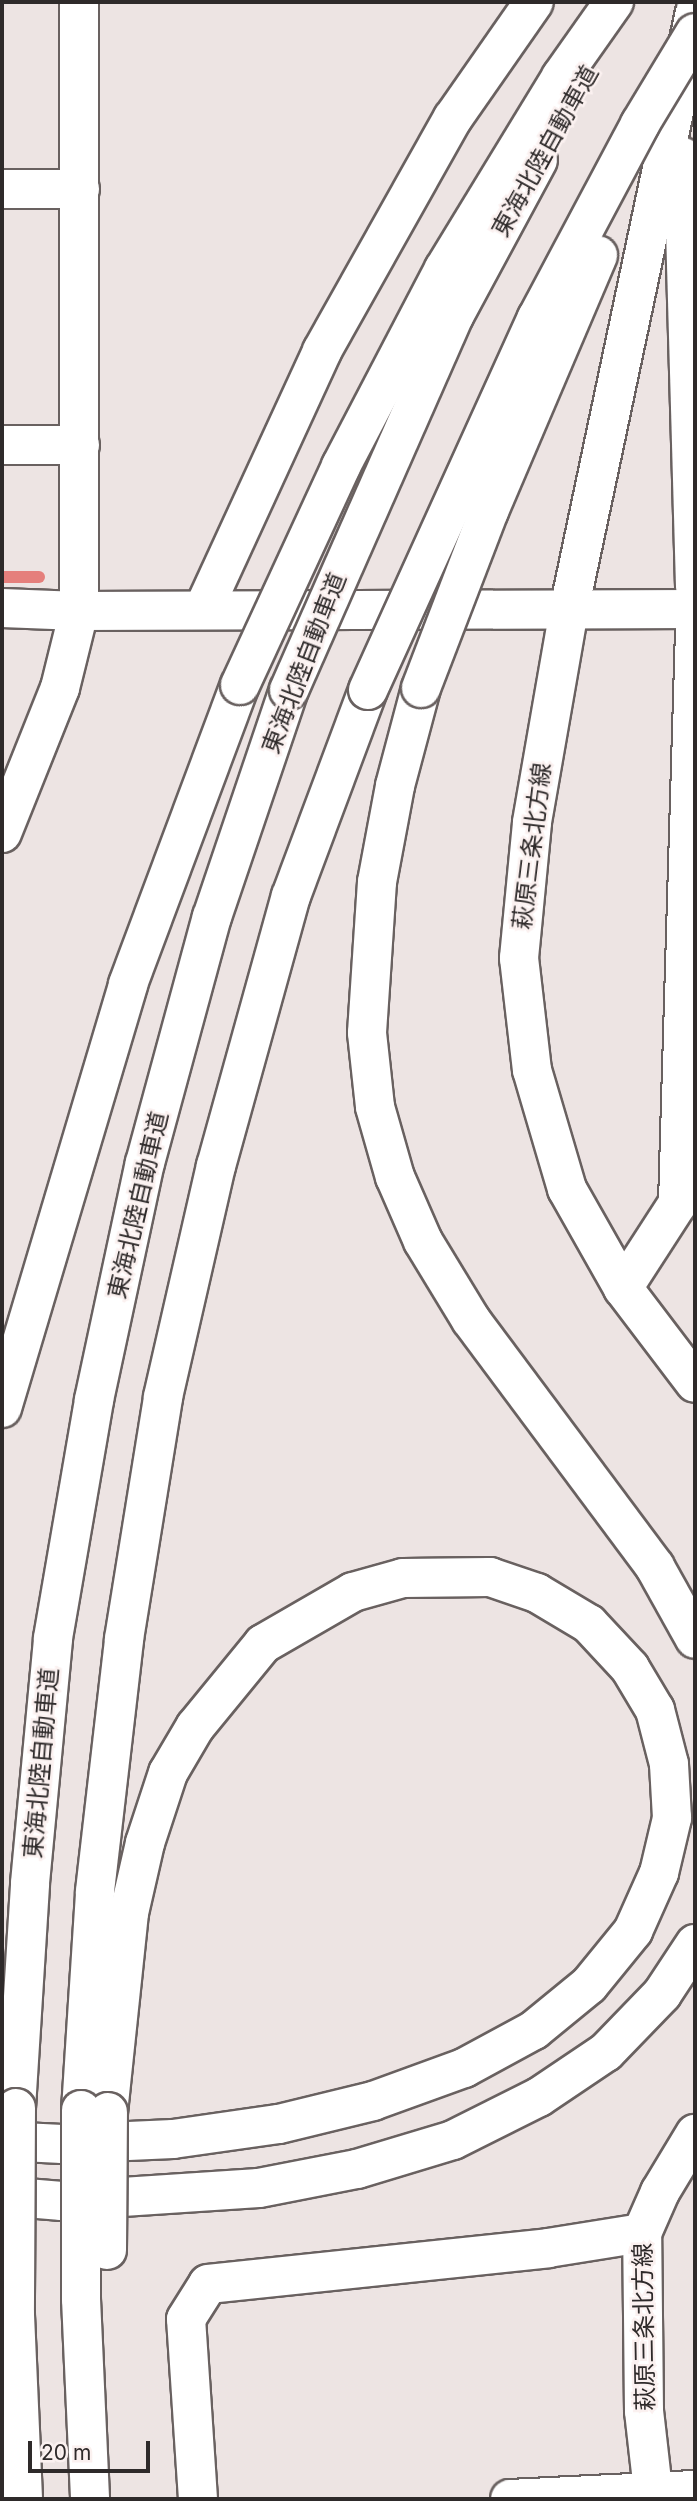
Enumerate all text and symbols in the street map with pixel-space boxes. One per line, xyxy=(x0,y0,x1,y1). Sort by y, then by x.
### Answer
street label: 東海北陸自動車道 xyxy=(486,60,604,242)
street label: 東海北陸自動車道 xyxy=(256,568,352,758)
street label: 萩原三条北方線 xyxy=(507,761,557,931)
street label: 東海北陸自動車道 xyxy=(102,1108,174,1302)
street label: 東海北陸自動車道 xyxy=(18,1666,64,1860)
street label: 萩原三条北方線 xyxy=(628,2243,660,2411)
scale bar xyxy=(32,2428,154,2472)
text: 20 m xyxy=(41,2440,91,2465)

